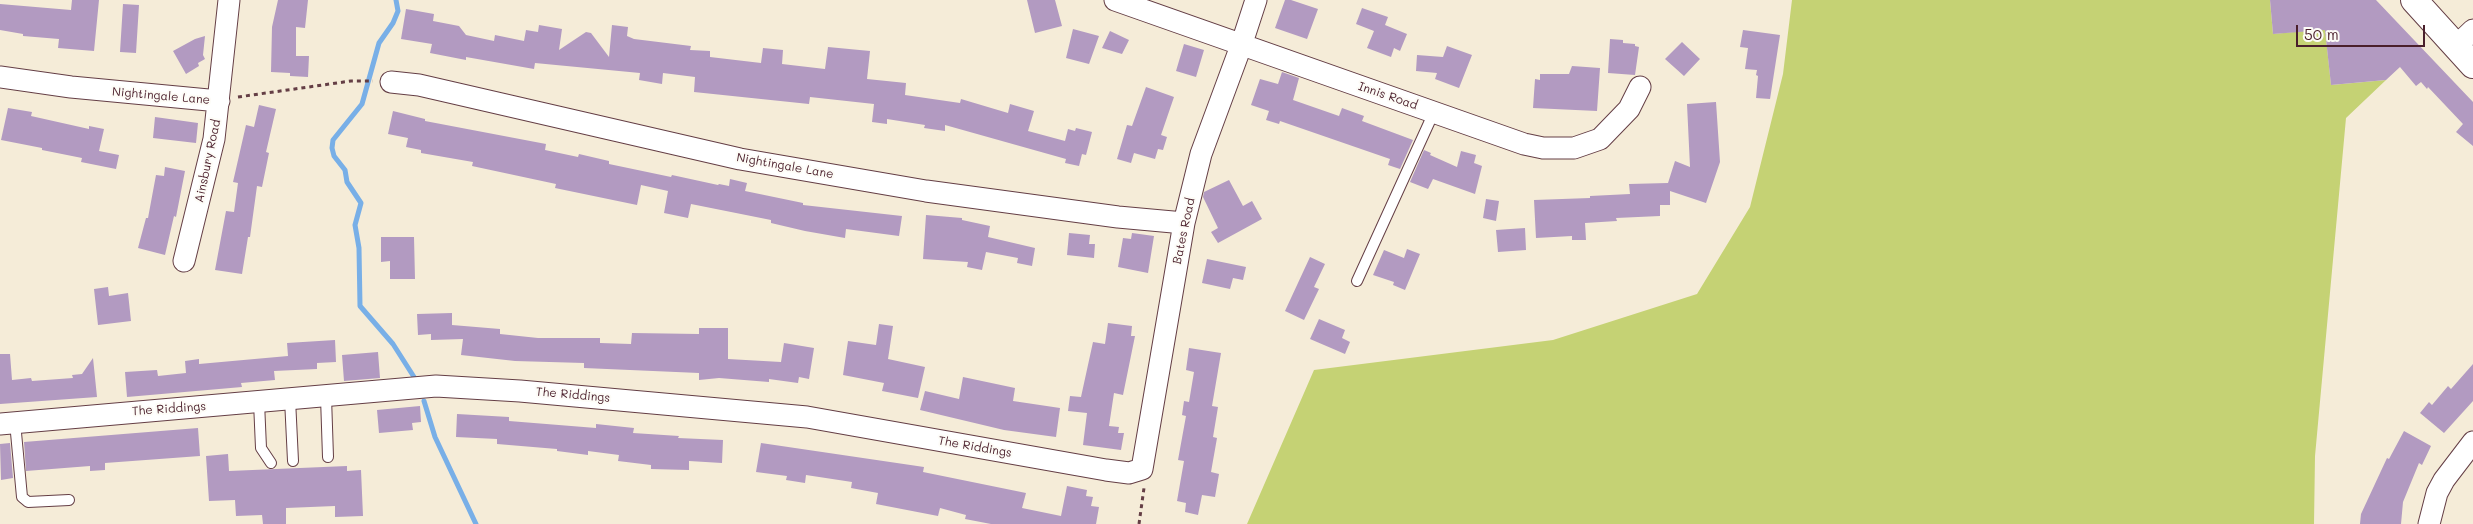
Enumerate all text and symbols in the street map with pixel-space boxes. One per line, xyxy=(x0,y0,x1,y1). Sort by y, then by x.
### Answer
scale bar xyxy=(2298,15,2427,47)
text: 50 m xyxy=(2304,24,2339,44)
street label: Innis Road xyxy=(1356,79,1420,113)
street label: Nightingale Lane xyxy=(111,85,211,107)
street label: Ainsbury Road xyxy=(192,118,224,204)
street label: Nightingale Lane xyxy=(735,150,835,182)
street label: Bates Road xyxy=(1170,197,1198,265)
street label: The Riddings xyxy=(535,385,611,405)
street label: The Riddings xyxy=(131,399,207,419)
street label: The Riddings xyxy=(937,433,1013,461)

